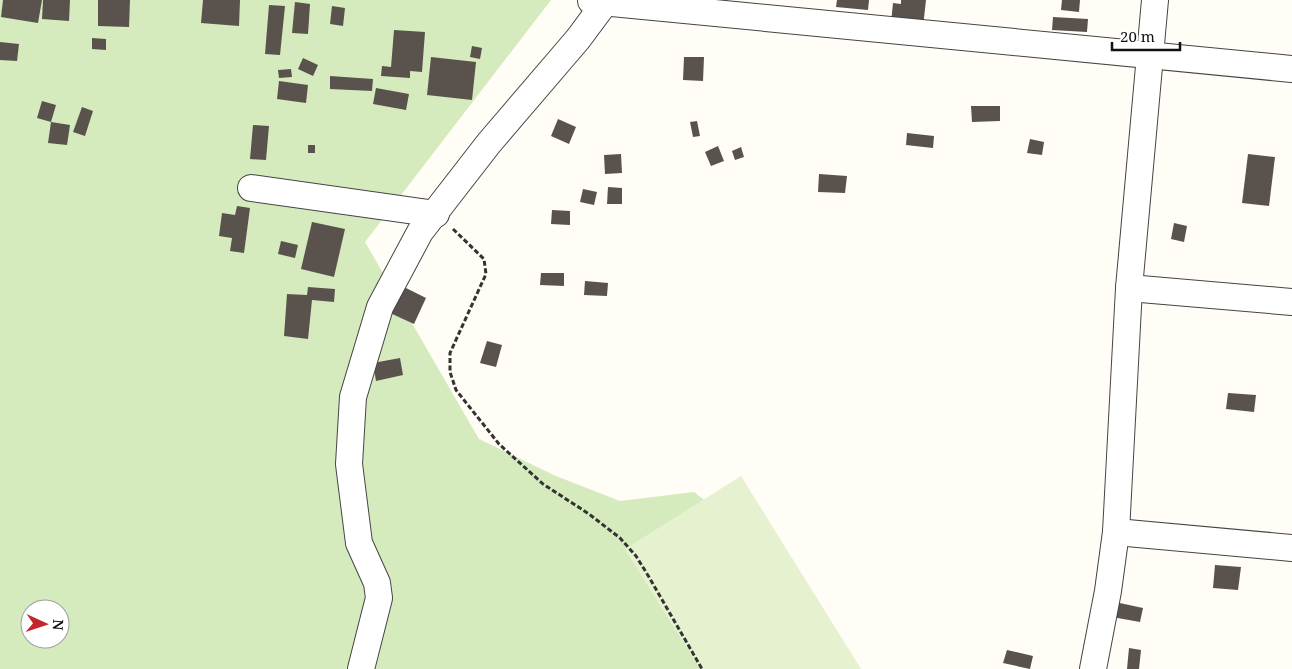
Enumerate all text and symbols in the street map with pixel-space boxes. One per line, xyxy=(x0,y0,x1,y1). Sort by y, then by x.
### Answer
scale bar xyxy=(1112,20,1180,52)
text: 20 m xyxy=(1120,26,1155,46)
north arrow xyxy=(20,599,70,649)
text: N xyxy=(49,619,68,631)

